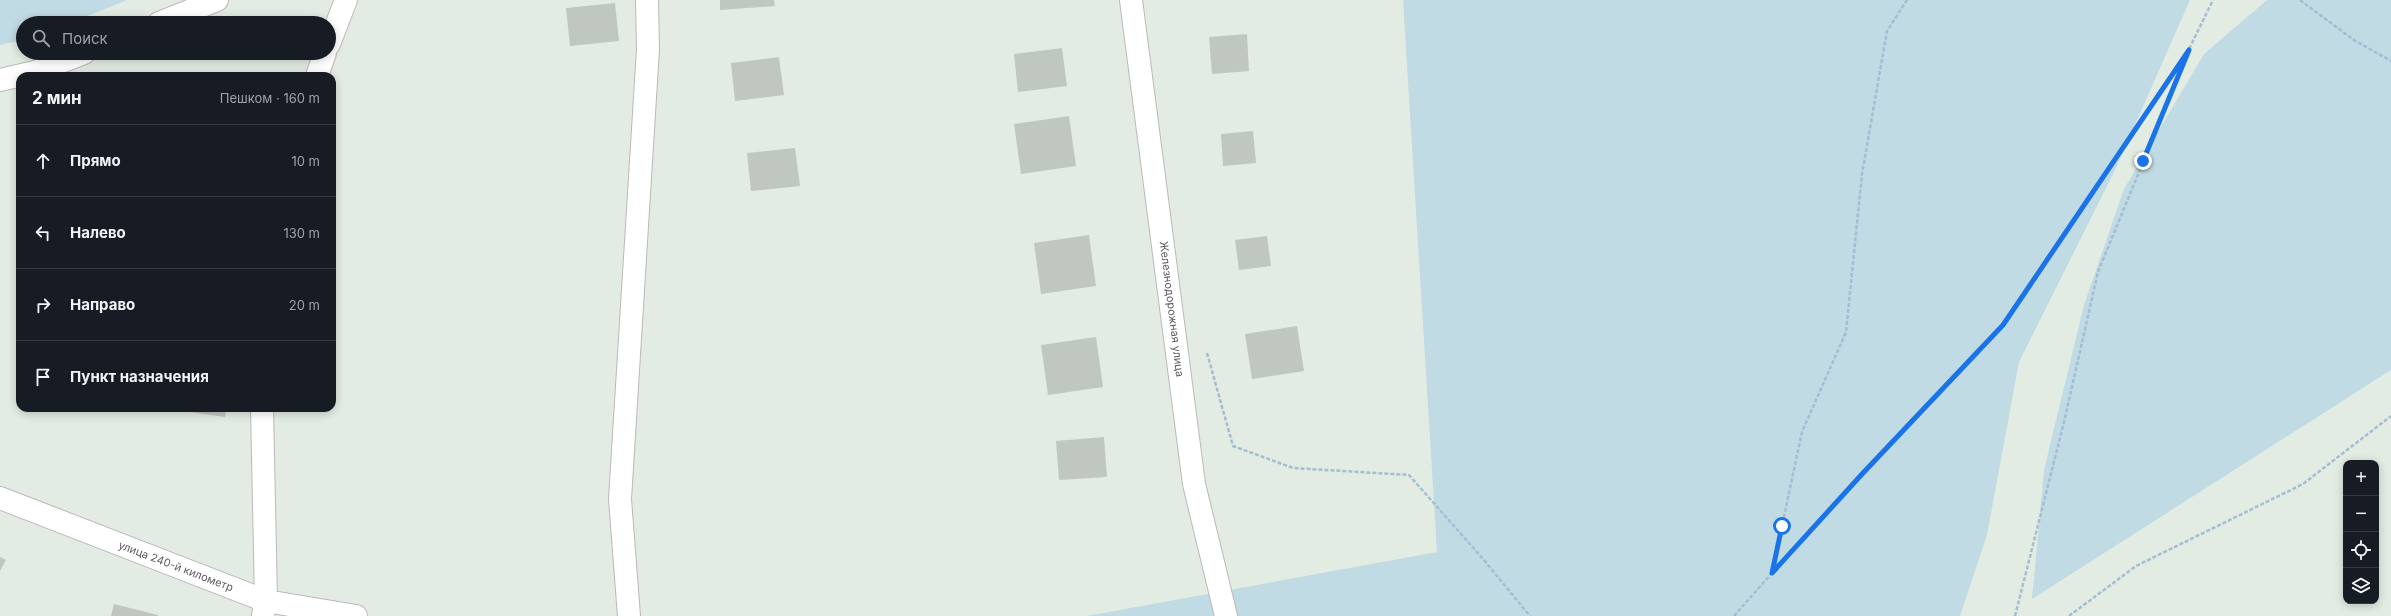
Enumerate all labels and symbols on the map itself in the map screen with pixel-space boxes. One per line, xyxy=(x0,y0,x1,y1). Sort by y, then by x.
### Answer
route end xyxy=(2134,152,2152,170)
street label: Железнодорожная улица xyxy=(1157,240,1187,378)
route start xyxy=(1773,517,1791,535)
street label: улица 240-й километр xyxy=(117,538,236,594)

